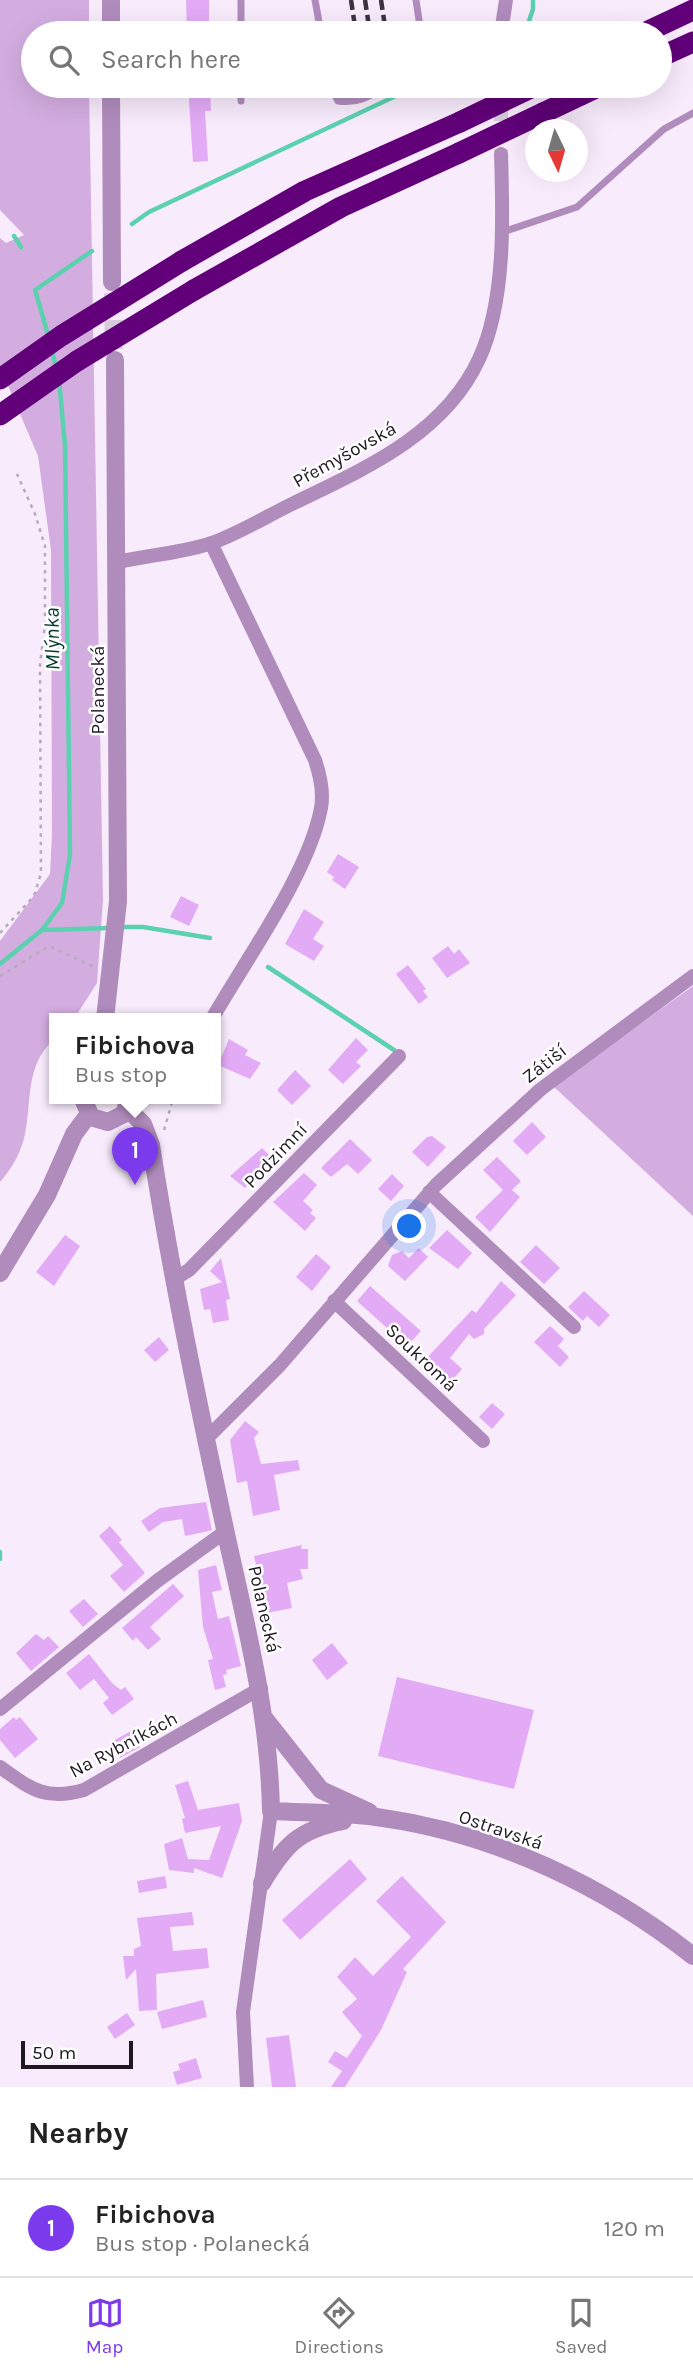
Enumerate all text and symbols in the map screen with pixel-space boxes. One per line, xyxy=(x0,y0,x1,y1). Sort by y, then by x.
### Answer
search box xyxy=(21,21,672,98)
icon: search xyxy=(45,41,83,79)
text: Search here xyxy=(101,44,241,75)
north arrow xyxy=(525,119,588,182)
street label: Přemyšovská xyxy=(289,417,400,492)
water label: Mlýnka xyxy=(39,607,65,671)
street label: Polanecká xyxy=(87,646,109,734)
popup xyxy=(49,1013,221,1104)
text: Fibichova xyxy=(75,1030,195,1061)
street label: Zátiší xyxy=(518,1039,571,1088)
text: Bus stop xyxy=(75,1061,167,1088)
street label: Podzimní xyxy=(239,1118,312,1193)
pin: 1 xyxy=(112,1127,158,1185)
your location xyxy=(392,1209,426,1243)
street label: Soukromá xyxy=(381,1319,462,1396)
street label: Polanecká xyxy=(243,1563,285,1655)
street label: Na Rybníkách xyxy=(66,1707,181,1783)
street label: Ostravská xyxy=(456,1805,546,1855)
scale bar xyxy=(21,2038,133,2070)
text: 50 m xyxy=(32,2042,76,2064)
text: Nearby xyxy=(28,2115,128,2151)
text: Fibichova xyxy=(95,2199,216,2230)
text: 1 xyxy=(47,2215,55,2242)
text: 120 m xyxy=(603,2215,665,2242)
text: Bus stop · Polanecká xyxy=(95,2230,310,2257)
tab: Map xyxy=(86,2294,124,2358)
tab: Directions xyxy=(295,2294,384,2358)
tab: Saved xyxy=(555,2294,607,2358)

